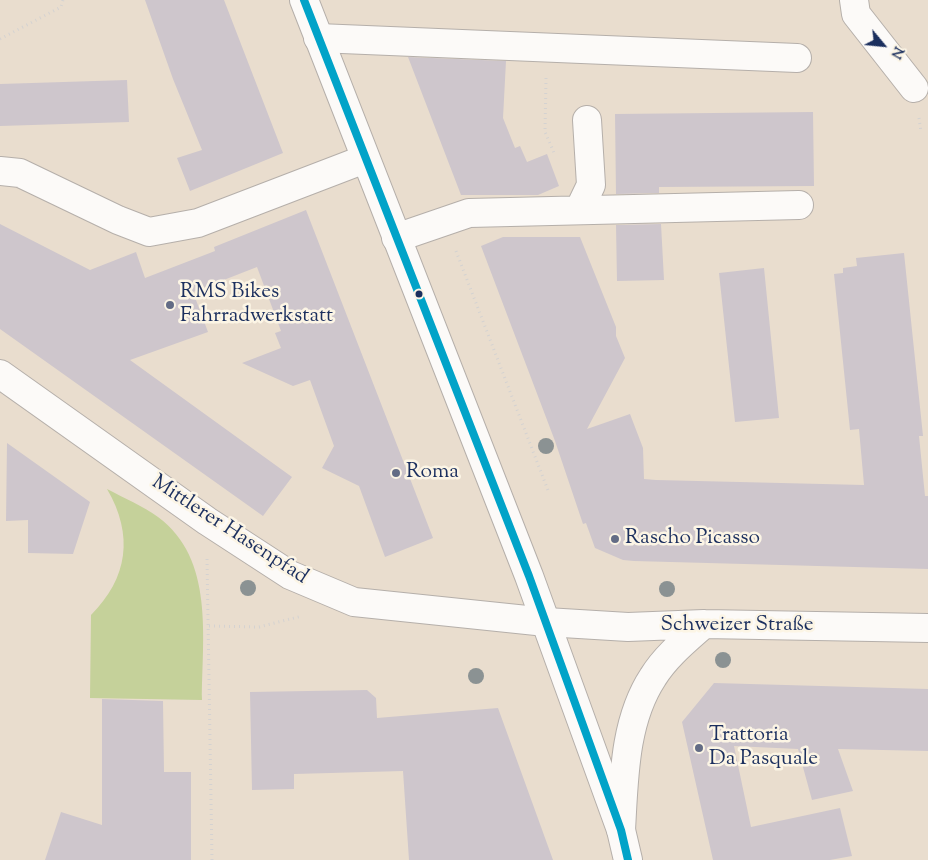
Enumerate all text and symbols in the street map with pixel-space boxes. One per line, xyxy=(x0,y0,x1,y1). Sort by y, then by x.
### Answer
north arrow xyxy=(858,20,908,70)
text: N xyxy=(885,42,908,62)
place label: RMS Bikes Fahrradwerkstatt xyxy=(180,280,333,330)
unlabelled marker xyxy=(414,289,424,299)
marker: RMS Bikes Fahrradwerkstatt xyxy=(164,299,176,311)
place label: Roma xyxy=(406,460,459,486)
marker: Roma xyxy=(390,467,402,479)
street label: Mittlerer Hasenpfad xyxy=(146,471,312,591)
place label: Rascho Picasso xyxy=(625,526,760,552)
marker: Rascho Picasso xyxy=(609,533,621,545)
street label: Schweizer Straße xyxy=(660,613,814,639)
place label: Trattoria Da Pasquale xyxy=(709,723,818,773)
marker: Trattoria Da Pasquale xyxy=(693,742,705,754)

